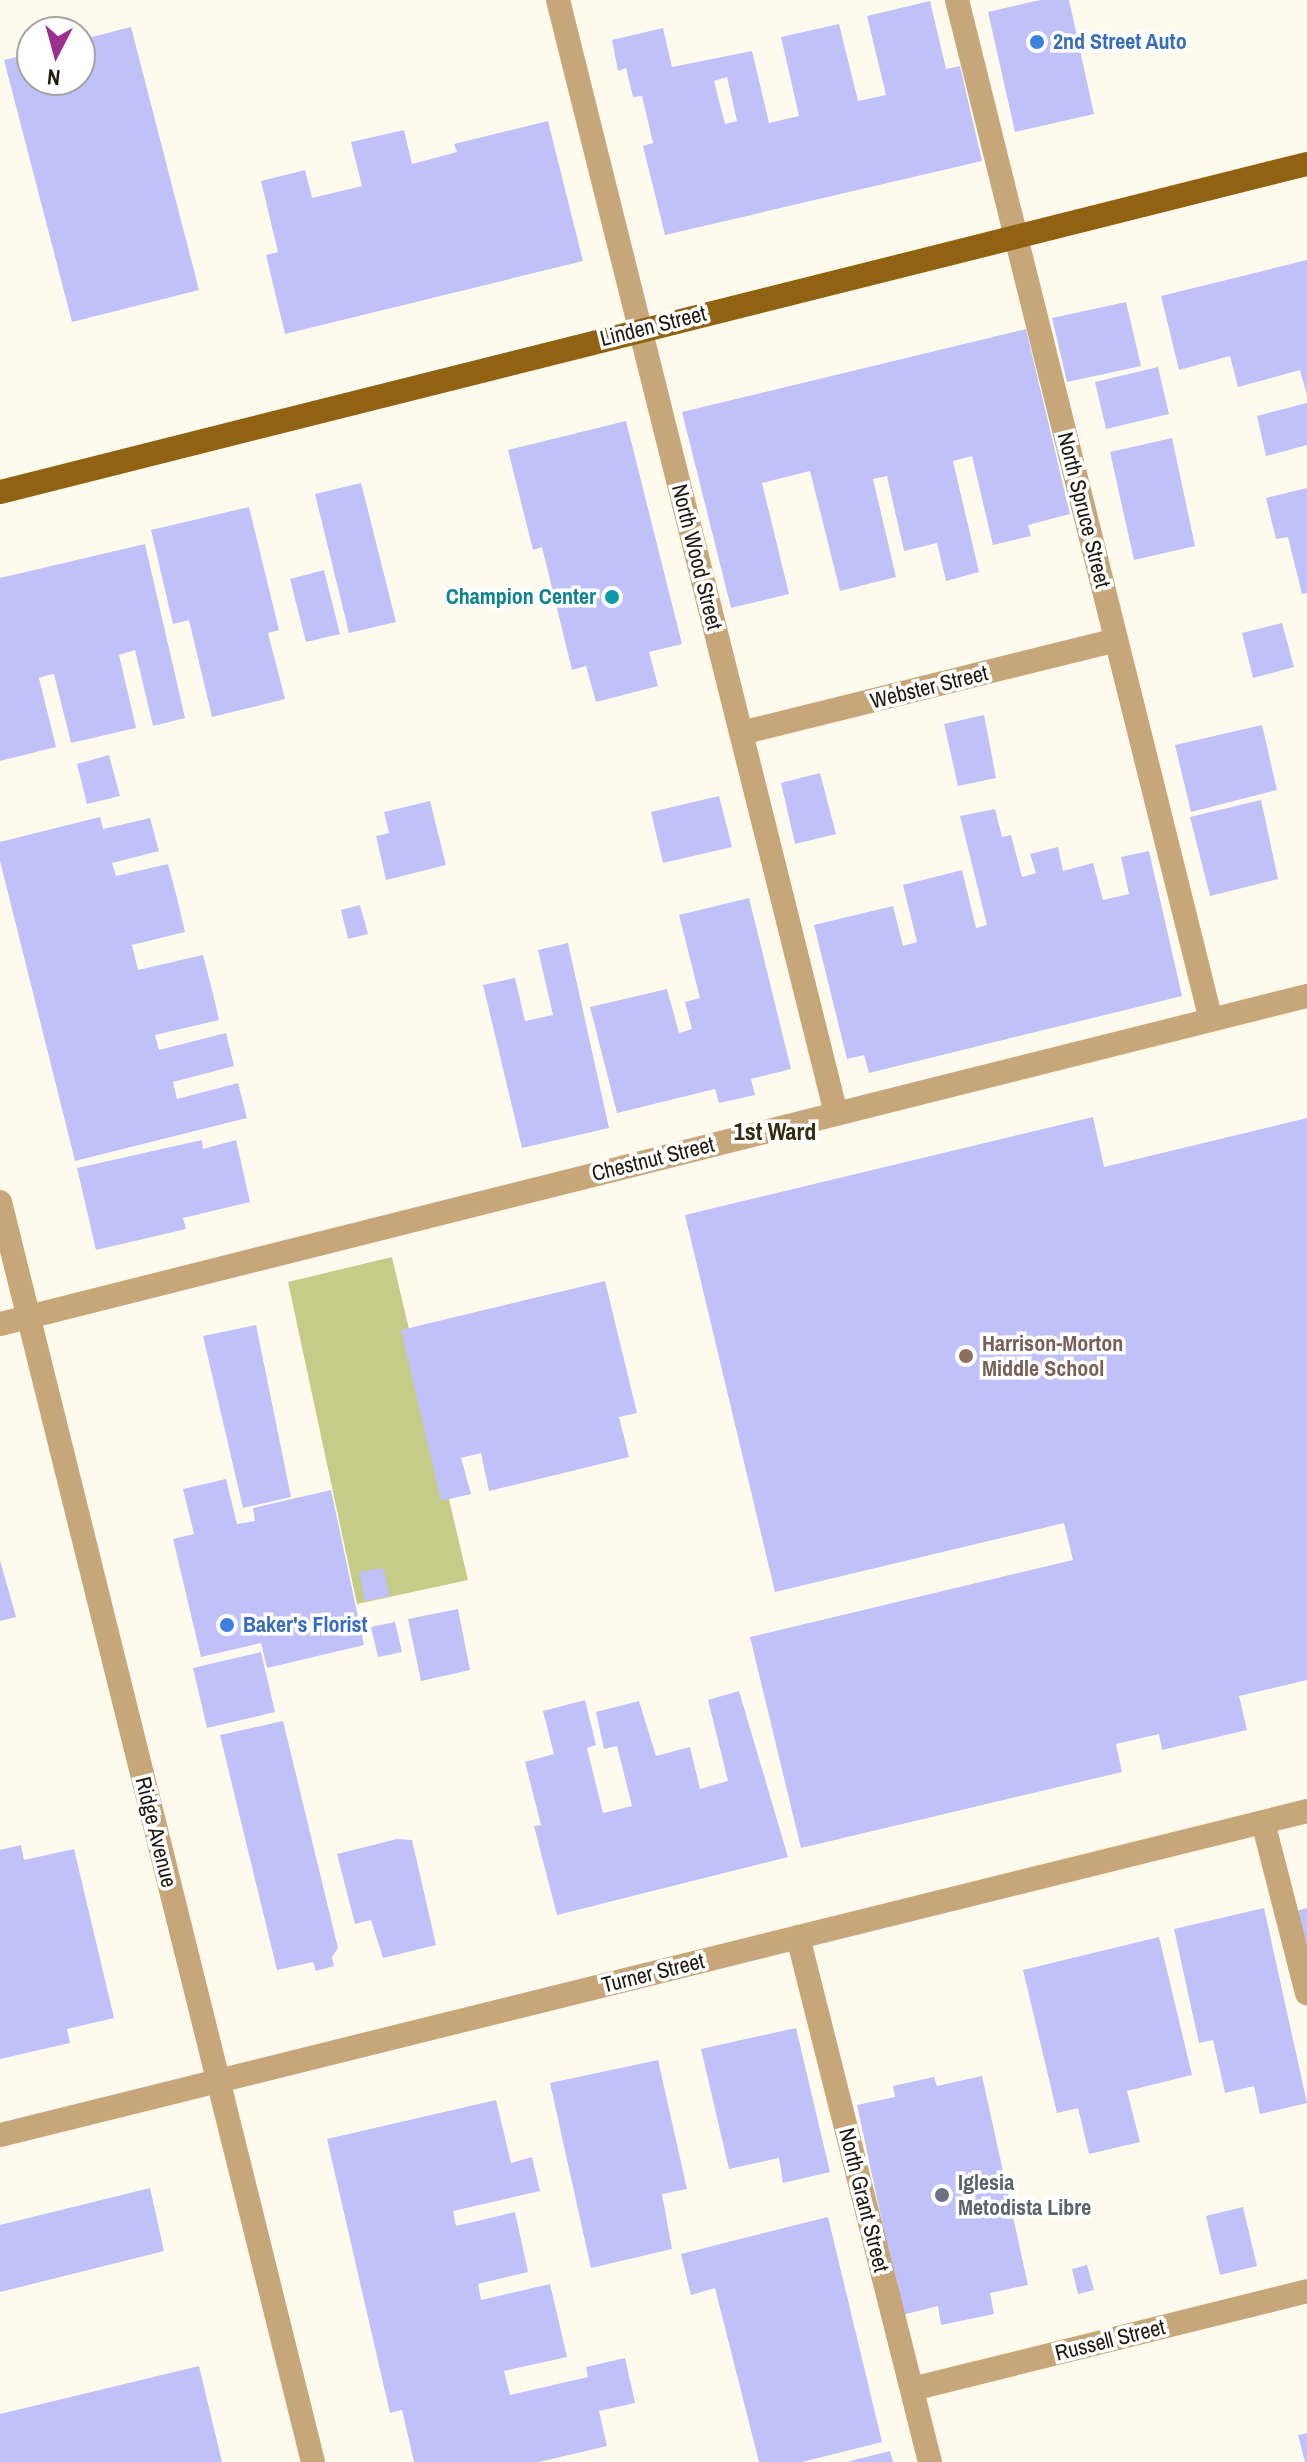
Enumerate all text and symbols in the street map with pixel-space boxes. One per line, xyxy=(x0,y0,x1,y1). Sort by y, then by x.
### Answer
north arrow xyxy=(16,16,96,96)
place label: 2nd Street Auto xyxy=(1053,29,1187,55)
marker: 2nd Street Auto xyxy=(1028,33,1046,51)
text: N xyxy=(46,62,62,93)
street label: Linden Street xyxy=(597,300,709,352)
street label: North Spruce Street xyxy=(1052,429,1116,591)
street label: North Wood Street xyxy=(666,481,728,633)
place label: Champion Center xyxy=(446,584,596,610)
marker: Champion Center xyxy=(603,588,621,606)
street label: Webster Street xyxy=(868,660,990,714)
district label: 1st Ward xyxy=(734,1118,816,1146)
street label: Chestnut Street xyxy=(589,1131,717,1187)
place label: Harrison-Morton Middle School xyxy=(982,1330,1123,1382)
marker: Harrison-Morton Middle School xyxy=(957,1347,975,1365)
place label: Baker's Florist xyxy=(243,1612,368,1638)
marker: Baker's Florist xyxy=(218,1616,236,1634)
street label: Ridge Avenue xyxy=(129,1773,183,1891)
street label: Turner Street xyxy=(599,1948,707,1998)
street label: North Grant Street xyxy=(833,2125,895,2275)
place label: Iglesia Metodista Libre xyxy=(958,2169,1091,2220)
marker: Iglesia Metodista Libre xyxy=(933,2186,951,2204)
street label: Russell Street xyxy=(1052,2314,1168,2366)

